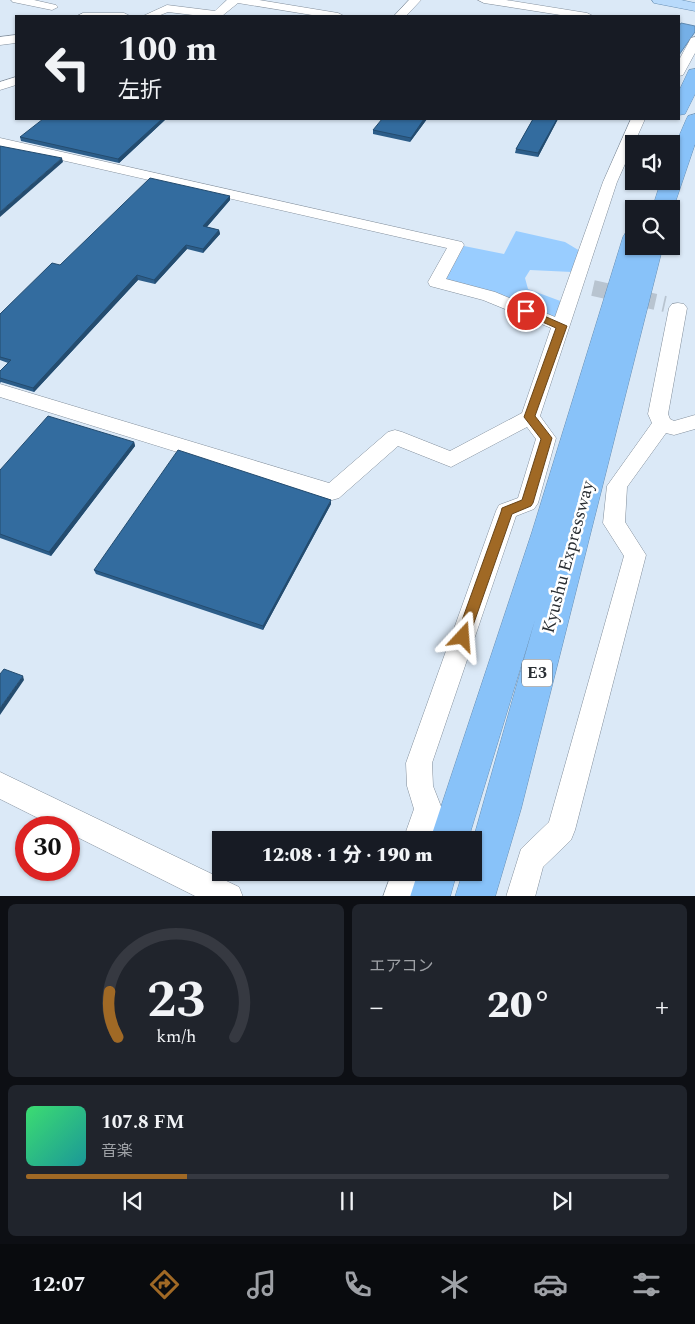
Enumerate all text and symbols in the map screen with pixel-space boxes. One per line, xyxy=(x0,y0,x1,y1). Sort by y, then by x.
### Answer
text: 100 m xyxy=(118,23,217,76)
icon: left xyxy=(35,35,100,100)
text: 左折 xyxy=(118,74,162,107)
map controls xyxy=(625,135,680,255)
button: sound xyxy=(625,135,680,190)
button: search xyxy=(625,200,680,255)
pin xyxy=(505,290,547,332)
icon: arrive xyxy=(512,297,540,325)
street label: Kyushu Expressway xyxy=(535,476,602,636)
position arrow xyxy=(436,610,488,662)
road number: E3 xyxy=(522,660,552,686)
speed limit sign: 30 xyxy=(15,816,80,881)
text: 12:08 · 1 分 · 190 m xyxy=(261,841,433,870)
text: エアコン xyxy=(370,954,434,978)
text: 23 xyxy=(147,961,205,1040)
text: 20° xyxy=(487,977,552,1035)
text: − xyxy=(370,986,384,1029)
text: + xyxy=(655,986,669,1029)
text: km/h xyxy=(156,1023,196,1050)
text: 107.8 FM xyxy=(101,1108,184,1137)
text: 音楽 xyxy=(101,1139,133,1163)
icon: previous xyxy=(119,1187,147,1215)
icon: pause xyxy=(333,1187,361,1215)
icon: next xyxy=(548,1187,576,1215)
icon: directions xyxy=(147,1267,182,1302)
icon: music xyxy=(244,1267,279,1302)
icon: phone xyxy=(340,1267,375,1302)
icon: climate xyxy=(437,1267,472,1302)
icon: car xyxy=(533,1267,568,1302)
icon: filters xyxy=(629,1267,664,1302)
text: 12:07 xyxy=(31,1268,86,1301)

